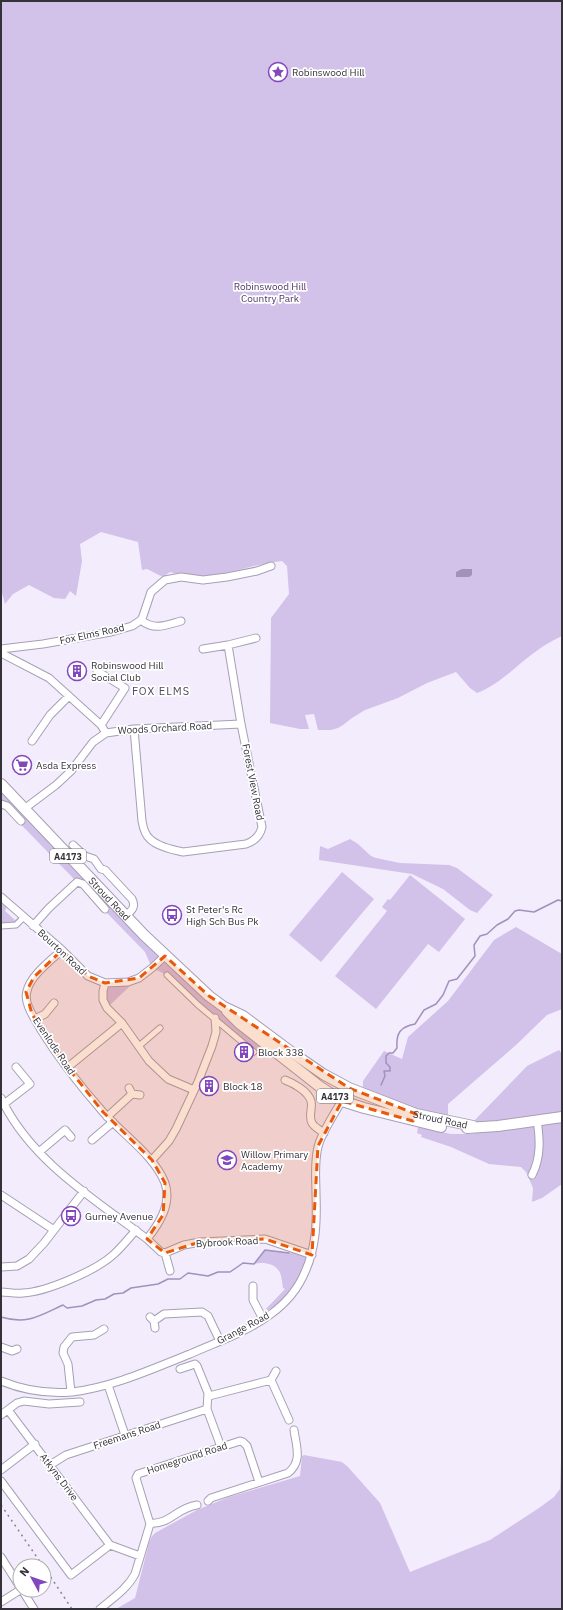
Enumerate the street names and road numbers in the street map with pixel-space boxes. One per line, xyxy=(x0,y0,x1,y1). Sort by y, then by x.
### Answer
street label: Fox Elms Road xyxy=(58,621,126,647)
street label: Woods Orchard Road xyxy=(117,719,213,737)
street label: Forest View Road xyxy=(239,743,267,821)
road number: A4173 xyxy=(50,849,86,863)
street label: Stroud Road xyxy=(86,874,133,923)
street label: Bourton Road xyxy=(35,926,89,978)
street label: Evenlode Road xyxy=(30,1015,78,1077)
road number: A4173 xyxy=(317,1089,353,1103)
street label: Stroud Road xyxy=(412,1107,469,1131)
street label: Bybrook Road xyxy=(195,1234,259,1250)
street label: Grange Road xyxy=(214,1309,272,1347)
street label: Freemans Road xyxy=(92,1418,162,1452)
street label: Homeground Road xyxy=(145,1439,229,1477)
street label: Atkyns Drive xyxy=(37,1451,81,1504)

